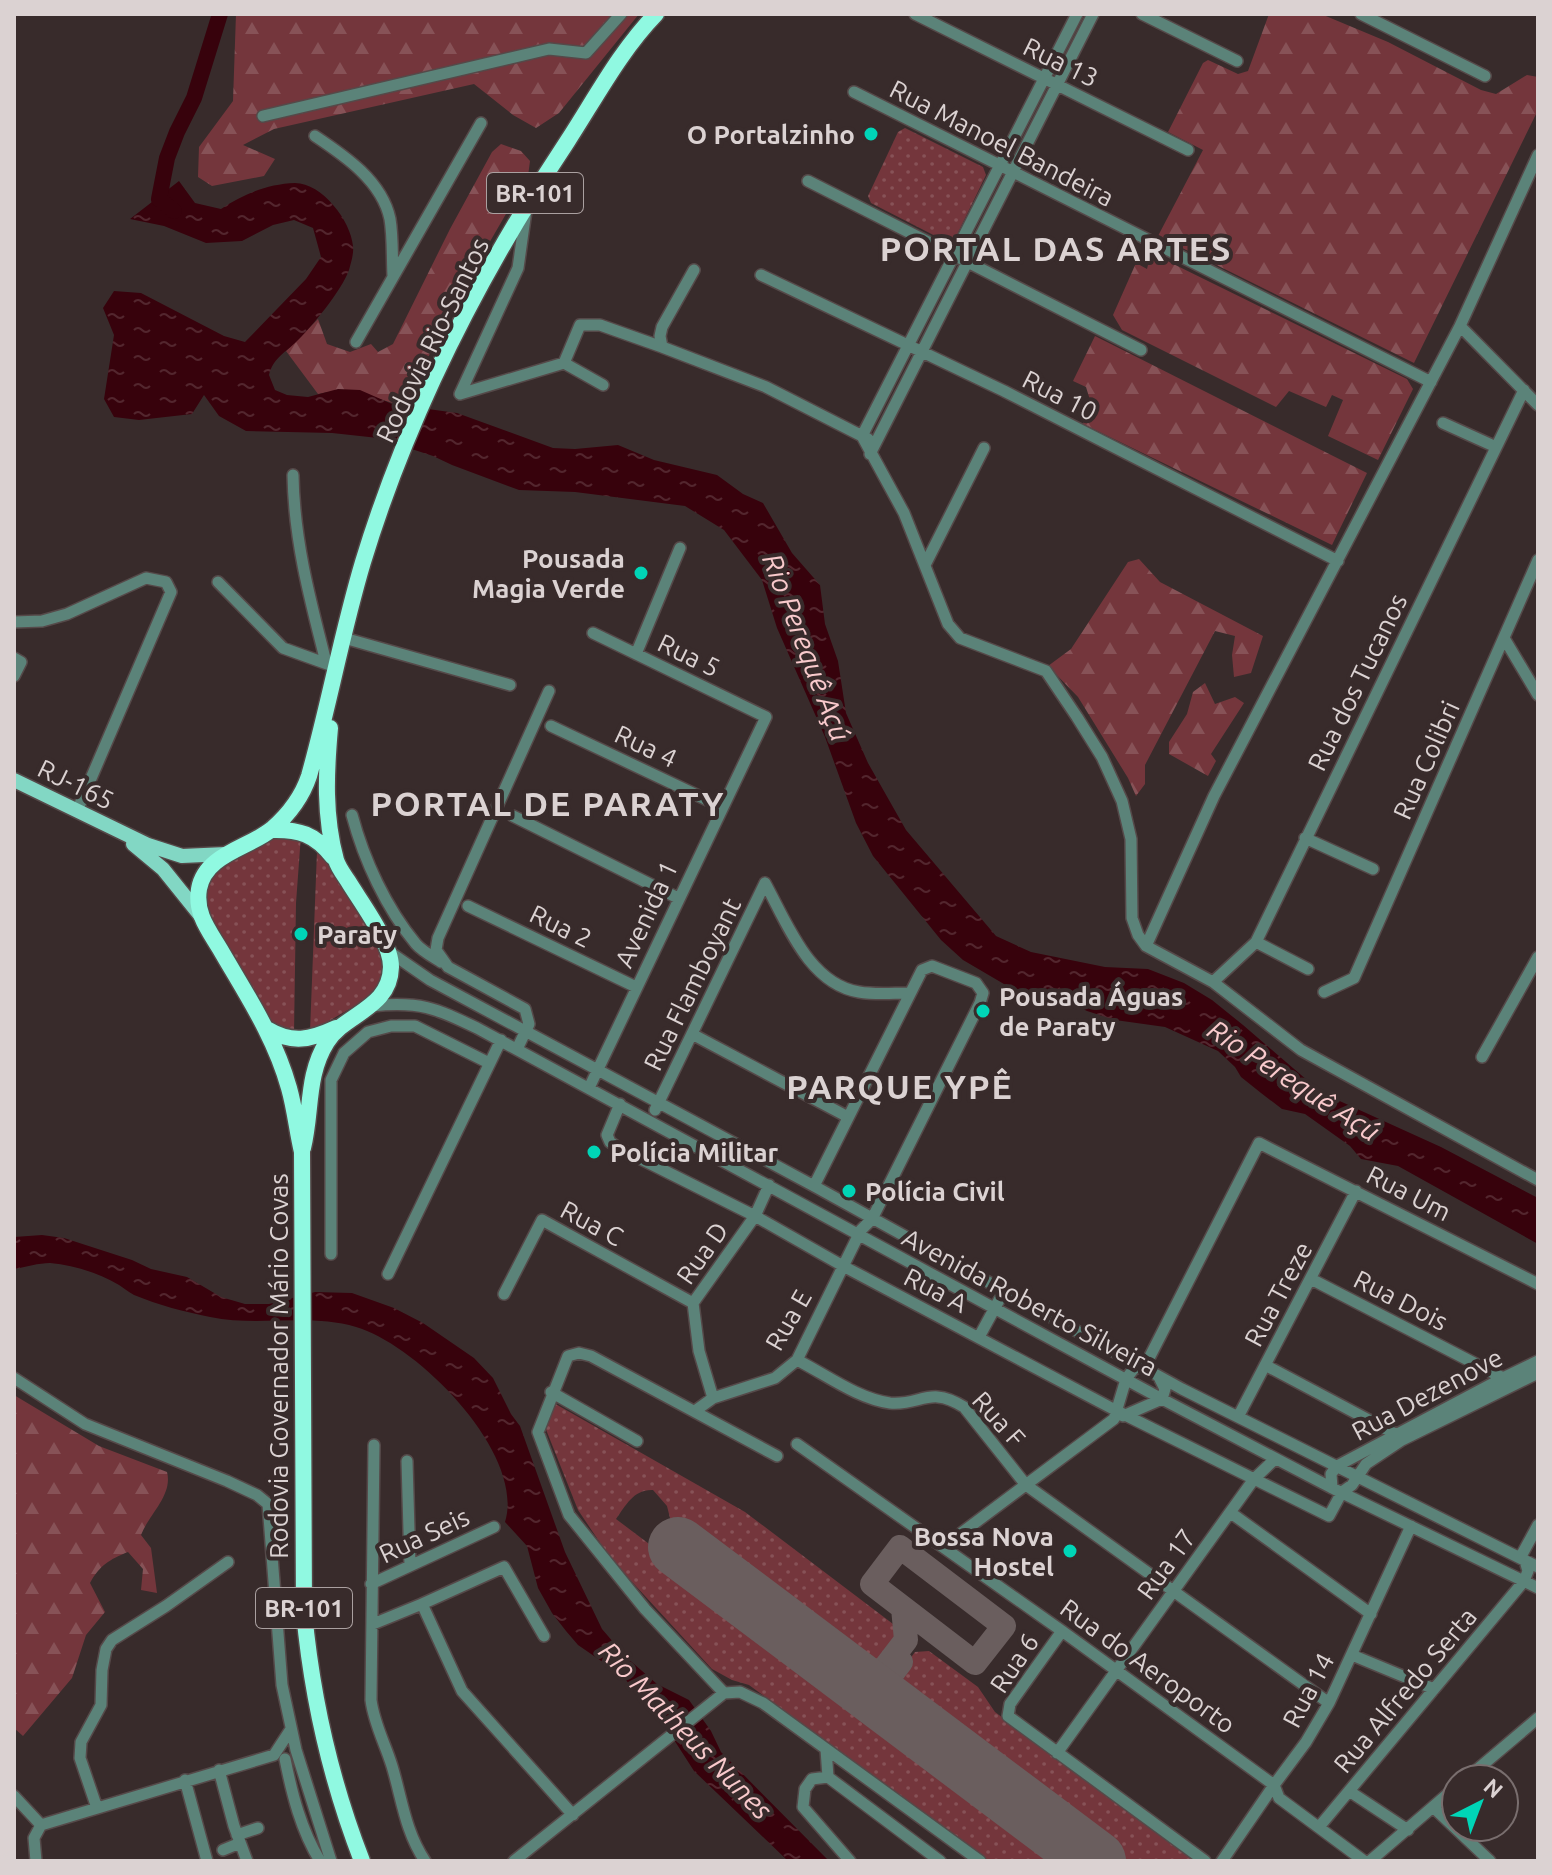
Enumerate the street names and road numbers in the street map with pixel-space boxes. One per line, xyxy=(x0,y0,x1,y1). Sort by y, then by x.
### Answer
street label: Rua 13 xyxy=(1019,31,1103,93)
street label: Rua Manoel Bandeira xyxy=(885,74,1119,212)
road number: BR-101 xyxy=(487,173,583,213)
street label: Rodovia Rio-Santos xyxy=(370,233,494,447)
street label: Rua 10 xyxy=(1018,364,1102,426)
street label: Rua dos Tucanos xyxy=(1302,589,1412,775)
street label: Rua 5 xyxy=(653,628,725,682)
street label: Rua Colibri xyxy=(1387,697,1465,823)
street label: Rua 4 xyxy=(610,719,682,773)
street label: RJ-165 xyxy=(33,753,119,815)
street label: Avenida 1 xyxy=(609,856,683,972)
street label: Rua Flamboyant xyxy=(638,893,746,1075)
street label: Rua 2 xyxy=(525,899,597,953)
street label: Rua Um xyxy=(1362,1160,1456,1226)
street label: Rodovia Governador Mário Covas xyxy=(264,1173,293,1559)
street label: Rua C xyxy=(556,1195,628,1251)
street label: Rua D xyxy=(670,1217,734,1289)
street label: Avenida Roberto Silveira xyxy=(898,1222,1162,1382)
street label: Rua Treze xyxy=(1238,1237,1318,1351)
street label: Rua A xyxy=(899,1262,973,1318)
street label: Rua Dois xyxy=(1349,1264,1453,1336)
street label: Rua E xyxy=(759,1285,817,1355)
street label: Rua Dezenove xyxy=(1347,1342,1507,1446)
street label: Rua F xyxy=(967,1385,1031,1453)
street label: Rua Seis xyxy=(374,1502,474,1568)
street label: Rua 17 xyxy=(1131,1523,1201,1605)
road number: BR-101 xyxy=(256,1588,352,1628)
street label: Rua do Aeroporto xyxy=(1055,1593,1241,1739)
street label: Rua Alfredo Serta xyxy=(1328,1602,1482,1778)
street label: Rua 6 xyxy=(984,1628,1044,1698)
street label: Rua 14 xyxy=(1276,1648,1340,1732)

